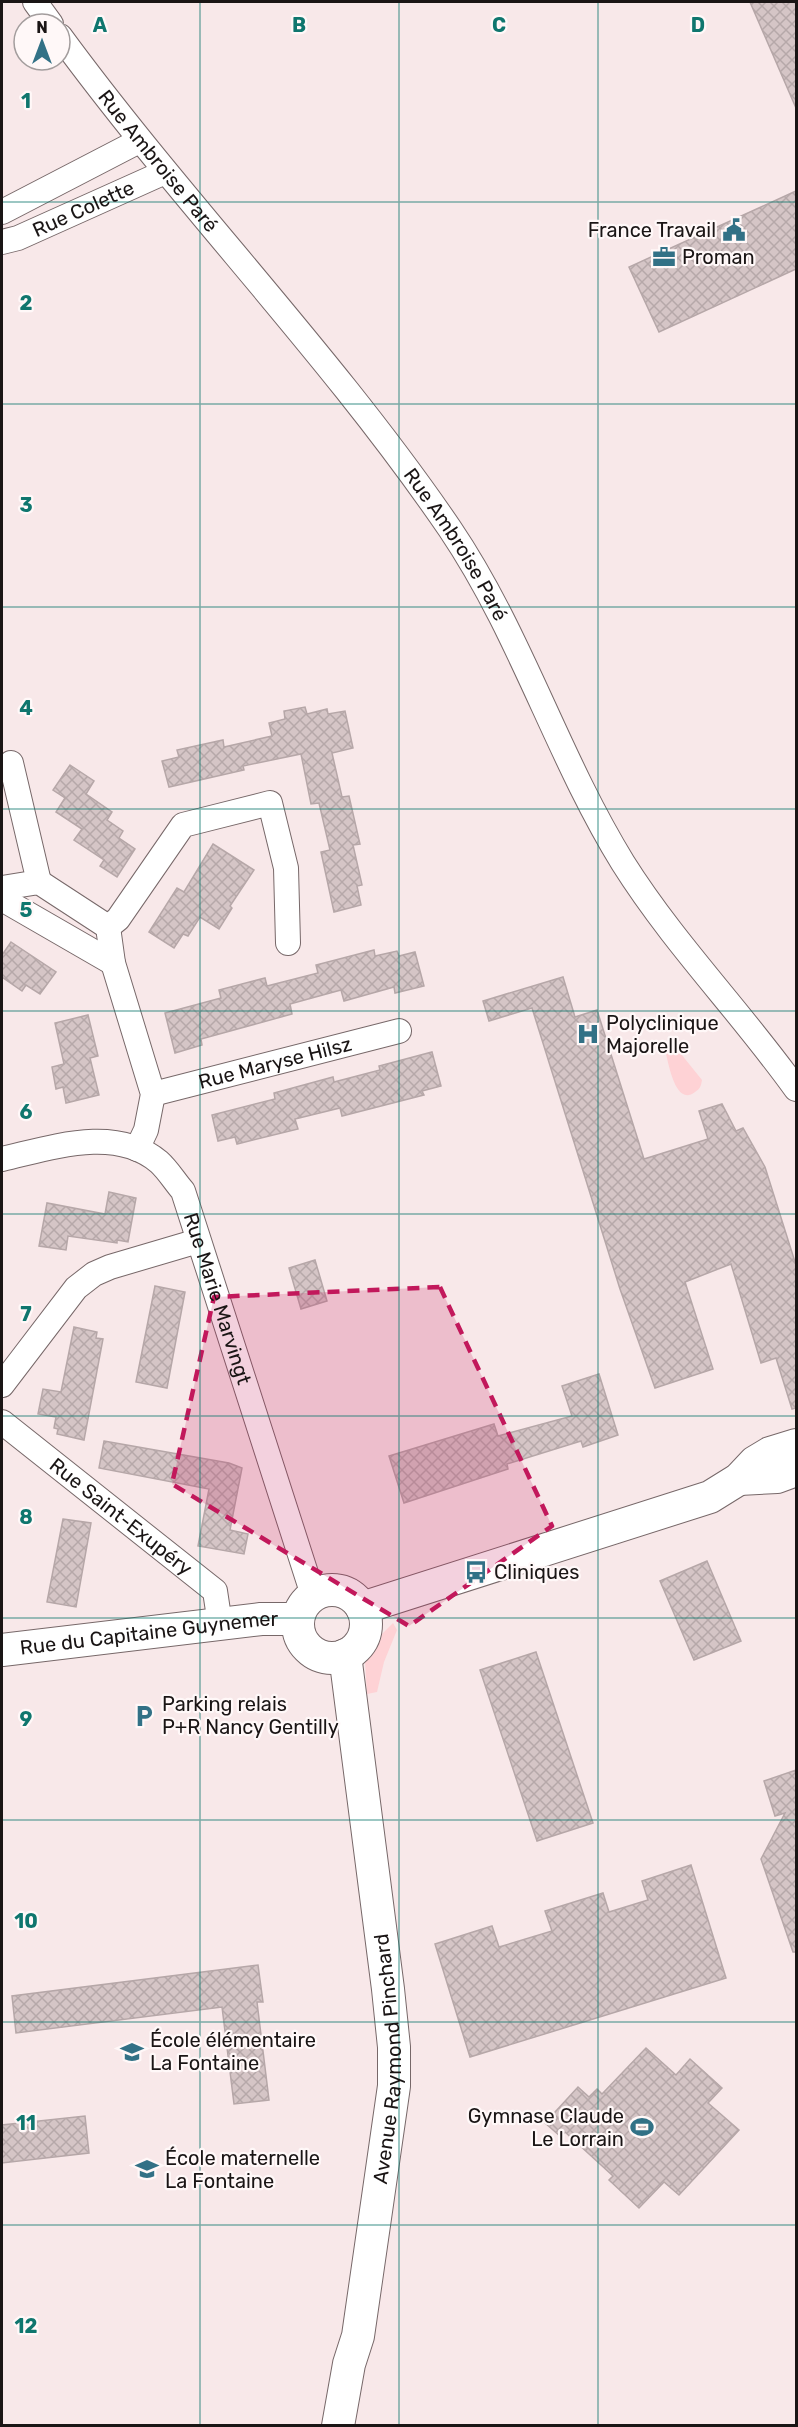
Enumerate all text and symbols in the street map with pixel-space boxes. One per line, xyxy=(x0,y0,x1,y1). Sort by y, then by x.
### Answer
north arrow xyxy=(12,12,72,72)
text: A xyxy=(93,13,108,37)
text: B xyxy=(292,13,306,37)
text: C xyxy=(492,13,506,37)
text: D xyxy=(691,13,705,37)
text: N xyxy=(36,18,48,37)
street label: Rue Ambroise Paré xyxy=(93,85,223,237)
text: 1 xyxy=(21,89,31,113)
street label: Rue Colette xyxy=(29,175,138,242)
public building icon: France Travail xyxy=(721,217,747,243)
place label: France Travail xyxy=(588,218,716,242)
office icon: Proman xyxy=(651,244,677,270)
place label: Proman xyxy=(682,245,755,269)
text: 2 xyxy=(20,291,33,315)
street label: Rue Ambroise Paré xyxy=(399,463,513,625)
text: 3 xyxy=(19,493,33,517)
text: 4 xyxy=(19,696,33,720)
text: 5 xyxy=(20,898,33,922)
place label: Polyclinique Majorelle xyxy=(606,1011,719,1058)
hospital icon: Polyclinique Majorelle xyxy=(575,1021,601,1047)
street label: Rue Maryse Hilsz xyxy=(196,1032,354,1094)
text: 6 xyxy=(19,1100,33,1124)
street label: Rue Marie Marvingt xyxy=(179,1210,257,1388)
text: 7 xyxy=(20,1302,32,1326)
street label: Rue Saint-Exupéry xyxy=(45,1453,197,1580)
text: 8 xyxy=(19,1505,33,1529)
bus stop icon: Cliniques xyxy=(463,1559,489,1585)
place label: Cliniques xyxy=(494,1560,579,1584)
street label: Rue du Capitaine Guynemer xyxy=(19,1607,278,1660)
place label: Parking relais P+R Nancy Gentilly xyxy=(162,1692,339,1739)
parking icon: Parking relais P+R Nancy Gentilly xyxy=(131,1703,157,1729)
text: 9 xyxy=(20,1707,33,1731)
text: 10 xyxy=(14,1909,38,1933)
street label: Avenue Raymond Pinchard xyxy=(368,1932,406,2185)
place label: École élémentaire La Fontaine xyxy=(150,2028,316,2075)
school or university icon: École élémentaire La Fontaine xyxy=(119,2039,145,2065)
place label: Gymnase Claude Le Lorrain xyxy=(468,2104,624,2151)
text: 11 xyxy=(16,2111,36,2135)
sports icon: Gymnase Claude Le Lorrain xyxy=(629,2114,655,2140)
place label: École maternelle La Fontaine xyxy=(165,2146,320,2193)
school or university icon: École maternelle La Fontaine xyxy=(134,2156,160,2182)
text: 12 xyxy=(15,2314,37,2338)

